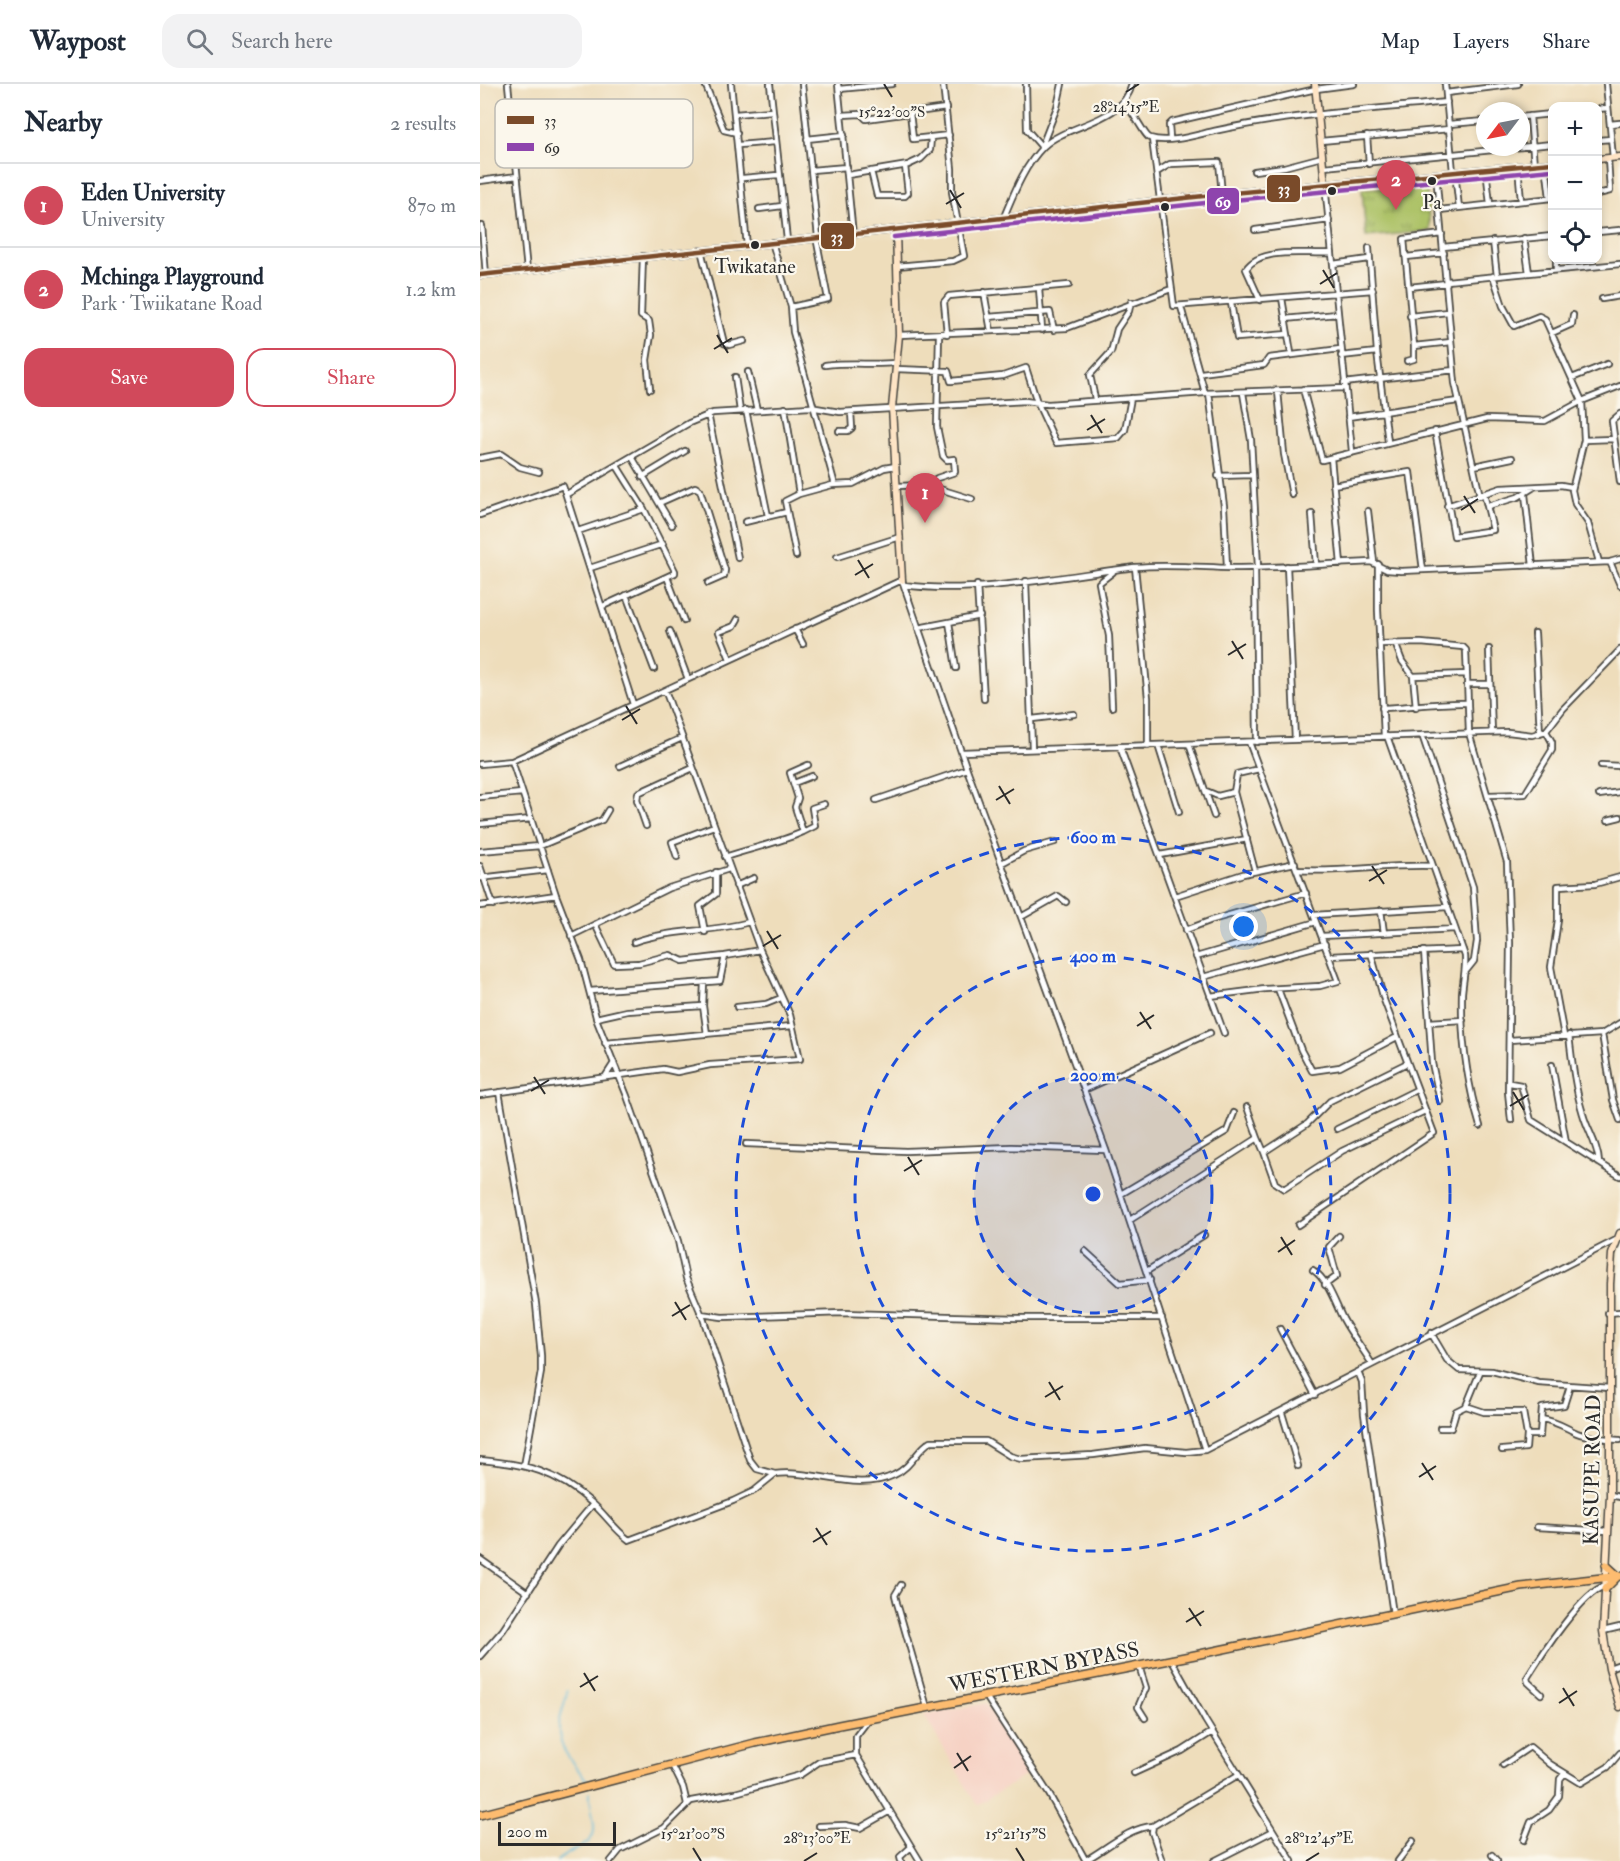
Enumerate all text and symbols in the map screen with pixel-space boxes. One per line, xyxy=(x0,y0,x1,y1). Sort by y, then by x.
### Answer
search box xyxy=(162,14,582,68)
text: Waypost xyxy=(30,24,126,59)
icon: search xyxy=(183,25,216,58)
text: Search here xyxy=(231,27,333,55)
text: Map xyxy=(1380,28,1420,55)
text: Layers xyxy=(1453,28,1509,55)
text: Share xyxy=(1542,28,1590,55)
text: 28°14'15"E xyxy=(1093,98,1159,117)
legend xyxy=(495,99,693,168)
north arrow xyxy=(1476,102,1530,156)
map controls xyxy=(1548,102,1602,264)
button: + xyxy=(1548,102,1602,156)
text: 15°22'00"S xyxy=(859,103,925,122)
text: Nearby xyxy=(24,107,102,139)
text: 2 results xyxy=(390,111,456,136)
text: 33 xyxy=(544,111,556,131)
text: 69 xyxy=(544,138,560,158)
button: − xyxy=(1548,156,1602,210)
pin: 2 xyxy=(1376,160,1416,210)
line badge: 33 xyxy=(1266,174,1301,203)
marker: Pa xyxy=(1426,175,1438,187)
text: Eden University xyxy=(81,179,225,207)
text: 33 xyxy=(1278,179,1290,199)
unlabelled marker xyxy=(1326,185,1338,197)
line badge: 69 xyxy=(1206,187,1240,215)
place label: Pa xyxy=(1422,190,1442,215)
text: 69 xyxy=(1215,192,1231,212)
text: 1 xyxy=(40,193,47,218)
text: 870 m xyxy=(408,193,456,218)
unlabelled marker xyxy=(1159,201,1171,213)
text: University xyxy=(81,207,164,232)
button: locate xyxy=(1548,210,1602,264)
line badge: 33 xyxy=(820,222,855,250)
text: 33 xyxy=(831,227,843,247)
marker: Twikatane xyxy=(749,239,761,251)
place label: Twikatane xyxy=(714,254,796,279)
text: Mchinga Playground xyxy=(81,263,264,291)
text: 2 xyxy=(38,277,49,302)
text: 1.2 km xyxy=(406,277,456,302)
text: Park · Twiikatane Road xyxy=(81,291,262,316)
button: Save xyxy=(24,348,234,407)
button: Share xyxy=(246,348,456,407)
pin: 1 xyxy=(906,474,944,523)
text: 600 m xyxy=(1070,826,1117,849)
your location xyxy=(1229,912,1258,941)
text: 400 m xyxy=(1069,945,1117,968)
text: 200 m xyxy=(1070,1064,1117,1087)
centre of rings xyxy=(1083,1184,1103,1204)
street label: KASUPE ROAD xyxy=(1578,1394,1607,1546)
street label: WESTERN BYPASS xyxy=(946,1636,1142,1699)
scale bar xyxy=(498,1819,616,1846)
text: 200 m xyxy=(507,1822,547,1842)
text: 15°21'00"S xyxy=(661,1825,725,1844)
text: 15°21'15"S xyxy=(986,1825,1046,1844)
text: 28°13'00"E xyxy=(783,1829,851,1848)
text: 28°12'45"E xyxy=(1285,1829,1354,1848)

